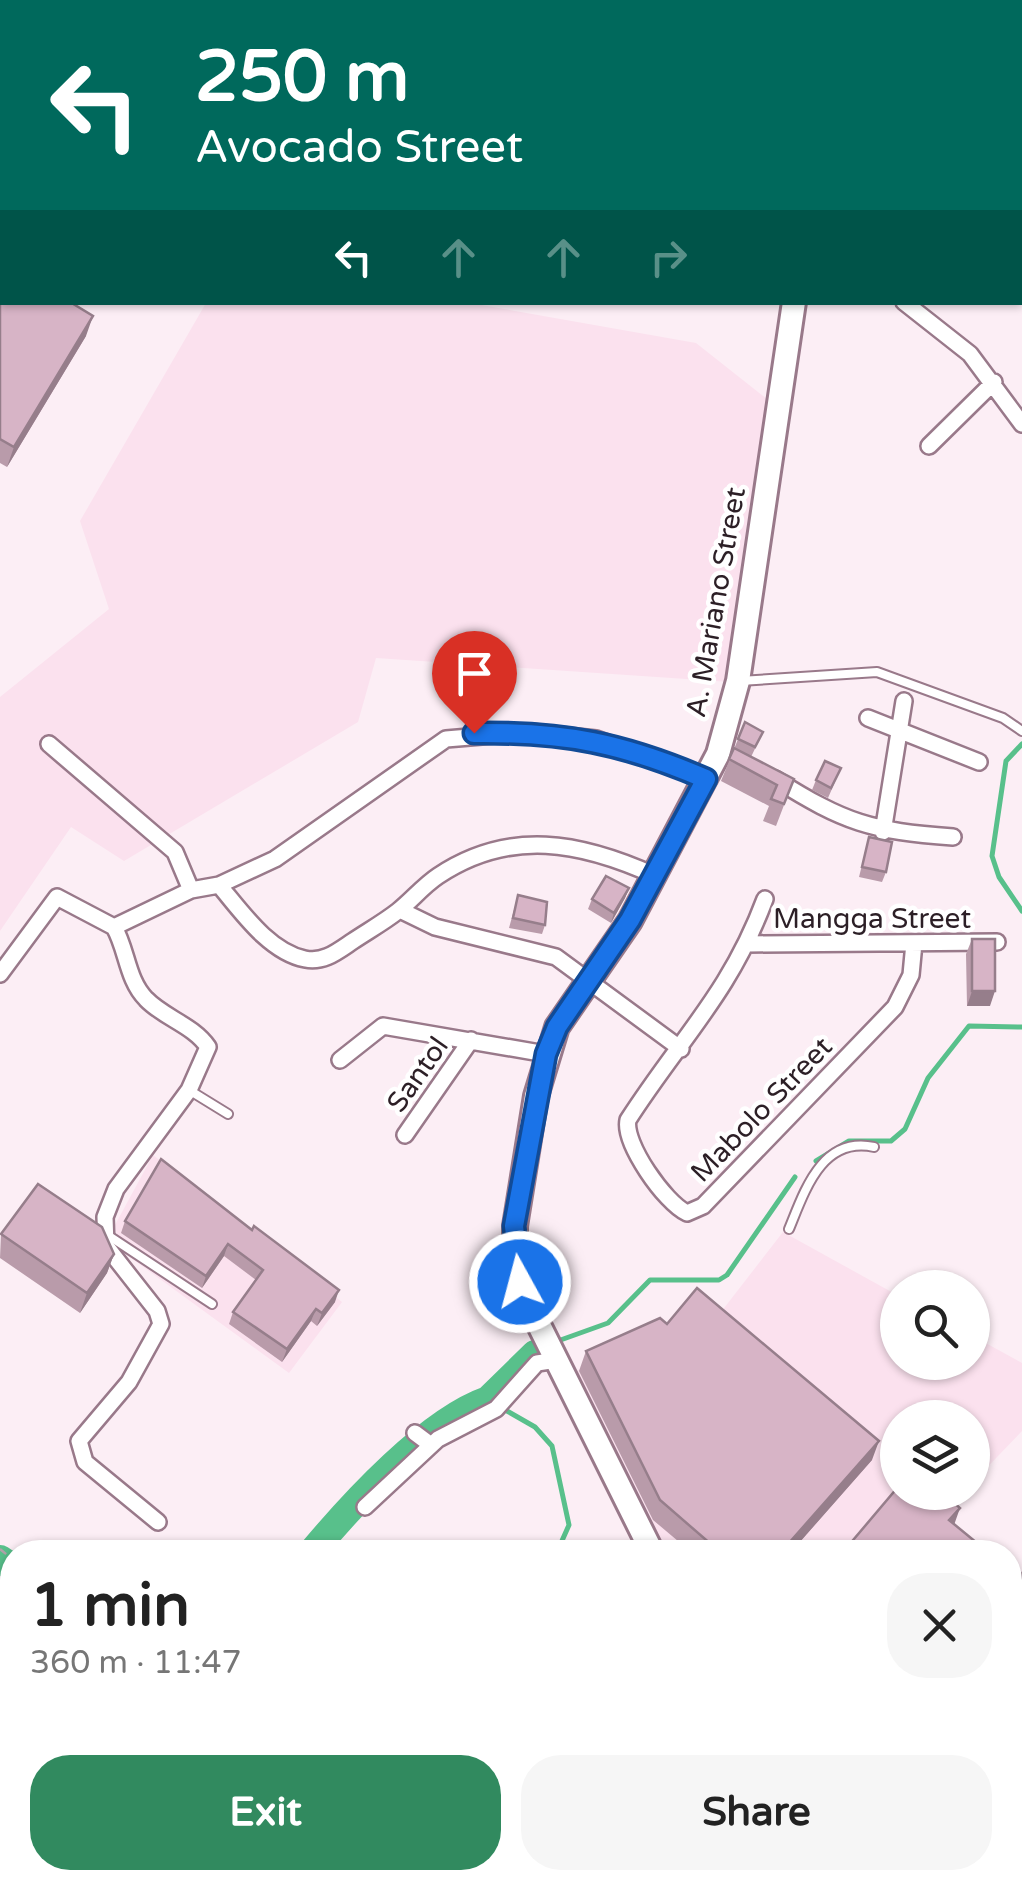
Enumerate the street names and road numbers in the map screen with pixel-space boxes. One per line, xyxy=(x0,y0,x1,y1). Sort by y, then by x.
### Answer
street label: A. Mariano Street xyxy=(679,484,753,720)
street label: Mangga Street xyxy=(773,902,971,936)
street label: Santol xyxy=(380,1030,456,1119)
street label: Mabolo Street xyxy=(684,1030,840,1189)

